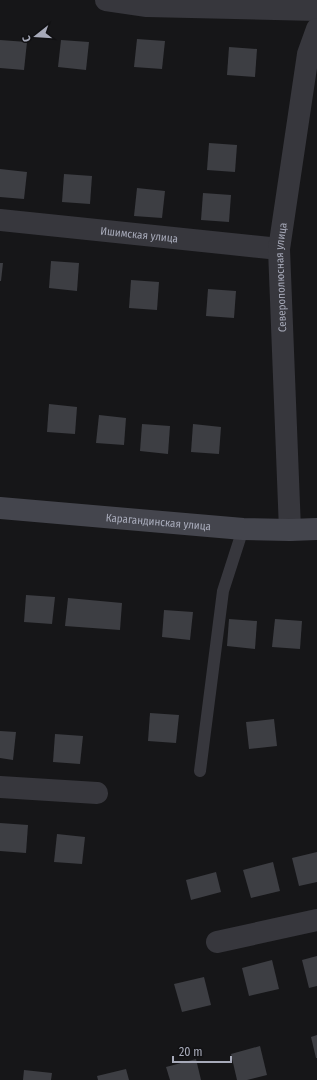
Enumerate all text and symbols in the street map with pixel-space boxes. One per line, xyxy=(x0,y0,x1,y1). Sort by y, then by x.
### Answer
north arrow xyxy=(16,16,56,56)
text: С xyxy=(20,34,34,43)
street label: Северополюсная улица xyxy=(272,222,289,332)
street label: Ишимская улица xyxy=(100,224,179,245)
street label: Карагандинская улица xyxy=(105,511,212,533)
scale bar xyxy=(173,1038,231,1064)
text: 20 m xyxy=(179,1045,203,1059)

